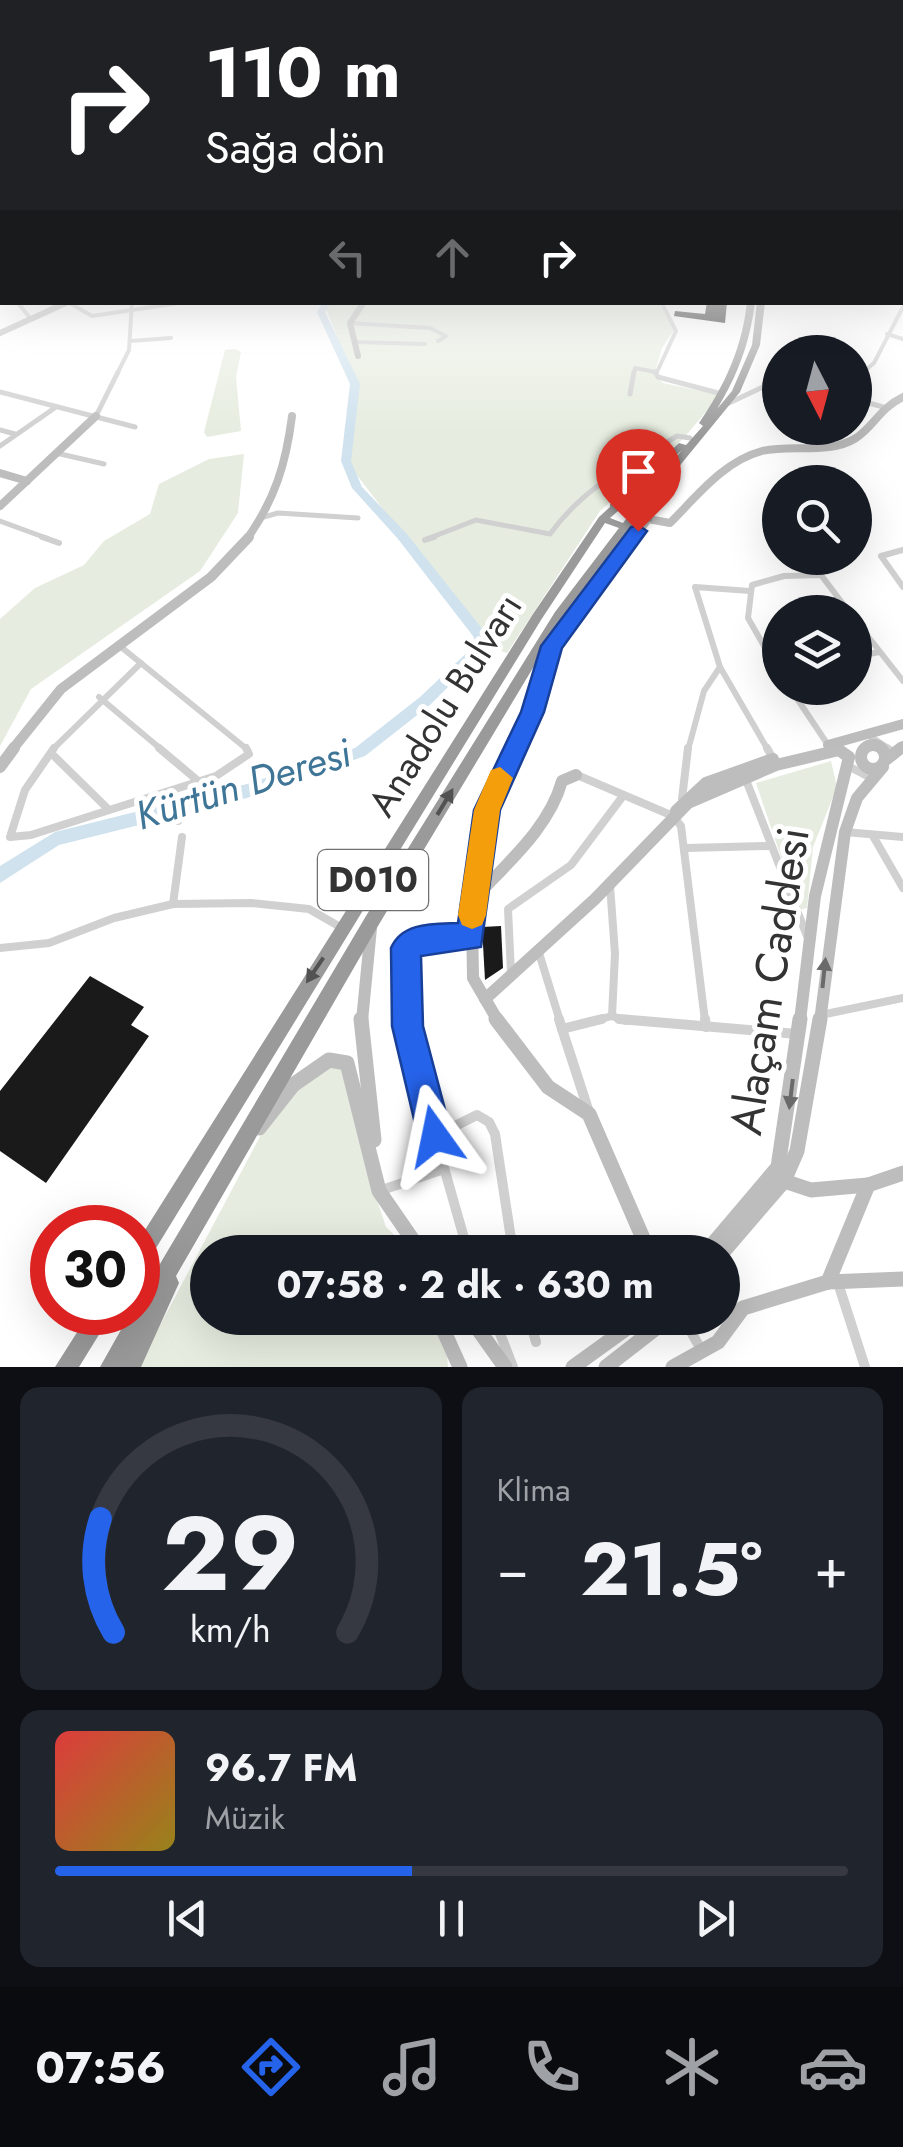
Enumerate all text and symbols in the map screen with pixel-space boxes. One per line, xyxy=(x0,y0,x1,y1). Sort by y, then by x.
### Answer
text: 110 m xyxy=(205,22,401,123)
icon: right xyxy=(40,40,170,170)
text: Sağa dön xyxy=(205,115,386,180)
icon: left xyxy=(320,230,375,285)
icon: ahead xyxy=(425,230,480,285)
icon: right xyxy=(530,230,585,285)
north arrow xyxy=(762,335,872,445)
map controls xyxy=(762,335,872,705)
pin xyxy=(596,429,681,532)
icon: arrive xyxy=(611,444,666,499)
button: search xyxy=(762,465,872,575)
street label: Anadolu Bulvarı xyxy=(354,583,535,827)
button: layers xyxy=(762,595,872,705)
water label: Kürtün Deresi xyxy=(128,723,359,844)
one-way arrow xyxy=(436,788,453,816)
street label: Alaçam Caddesi xyxy=(713,823,826,1139)
road number: D010 xyxy=(318,850,428,910)
one-way arrow xyxy=(307,956,325,984)
one-way arrow xyxy=(816,957,832,989)
one-way arrow xyxy=(783,1079,799,1111)
position arrow xyxy=(383,1084,487,1188)
speed limit sign: 30 xyxy=(30,1205,160,1335)
text: 07:58 · 2 dk · 630 m xyxy=(276,1257,654,1312)
text: Klima xyxy=(497,1467,571,1513)
text: 29 xyxy=(162,1479,300,1629)
text: 21.5° xyxy=(580,1515,763,1623)
text: − xyxy=(497,1529,529,1609)
text: + xyxy=(814,1529,848,1609)
text: km/h xyxy=(190,1604,271,1655)
text: 96.7 FM xyxy=(205,1740,357,1795)
text: Müzik xyxy=(205,1795,285,1841)
icon: previous xyxy=(160,1891,215,1946)
icon: pause xyxy=(424,1891,479,1946)
icon: next xyxy=(688,1891,743,1946)
icon: directions xyxy=(236,2032,306,2102)
icon: music xyxy=(377,2032,447,2102)
icon: phone xyxy=(517,2032,587,2102)
icon: climate xyxy=(657,2032,727,2102)
icon: car xyxy=(798,2032,868,2102)
text: 07:56 xyxy=(35,2035,166,2100)

